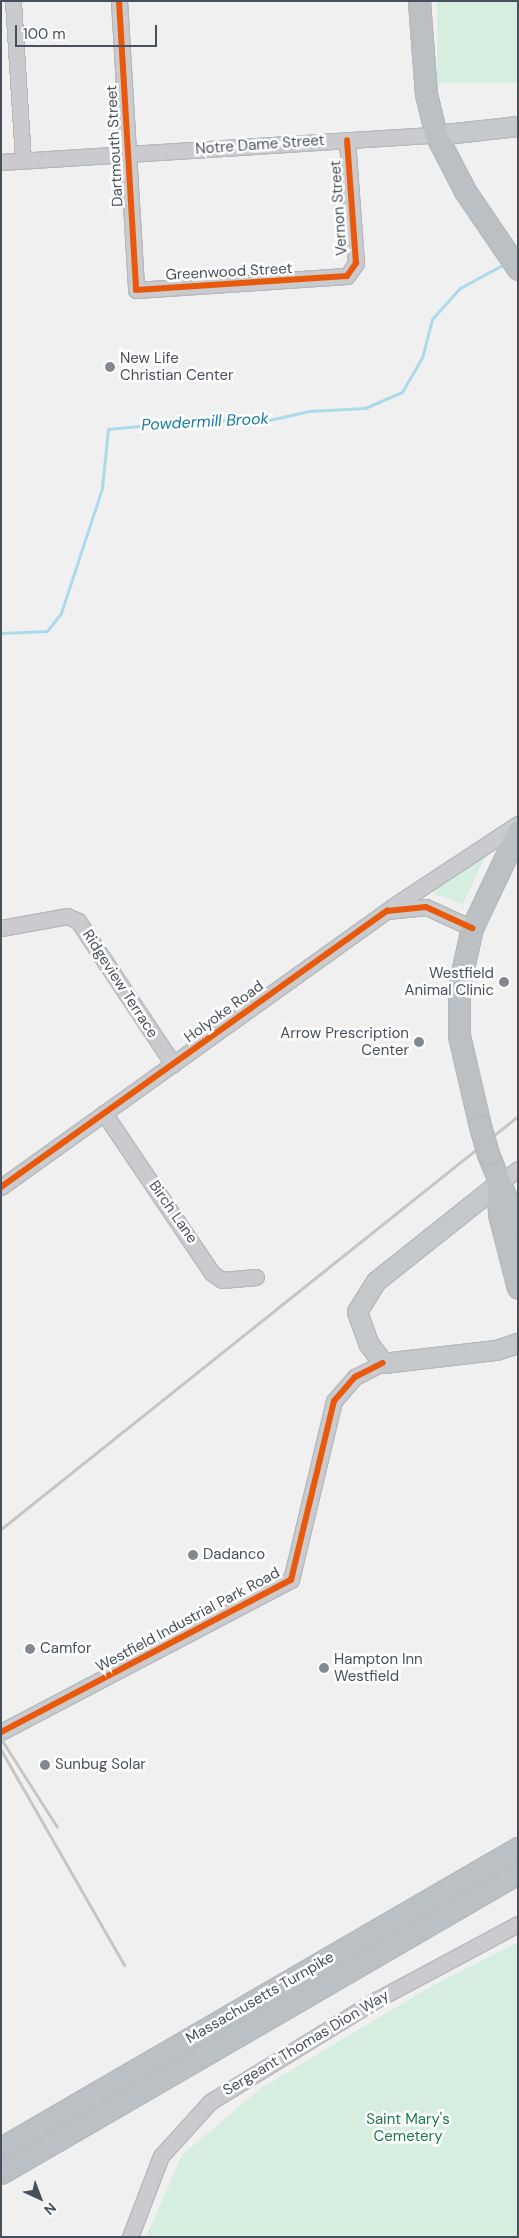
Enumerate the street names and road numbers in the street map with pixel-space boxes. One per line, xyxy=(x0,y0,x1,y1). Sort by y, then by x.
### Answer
street label: Dartmouth Street xyxy=(103,85,127,207)
street label: Notre Dame Street xyxy=(195,132,325,158)
street label: Vernon Street xyxy=(327,160,351,256)
street label: Greenwood Street xyxy=(165,260,293,284)
street label: Ridgeview Terrace xyxy=(78,927,162,1041)
street label: Holyoke Road xyxy=(181,977,267,1047)
street label: Birch Lane xyxy=(145,1177,201,1247)
street label: Westfield Industrial Park Road xyxy=(93,1564,283,1676)
street label: Massachusetts Turnpike xyxy=(183,1948,337,2048)
street label: Sergeant Thomas Dion Way xyxy=(220,1986,392,2100)

